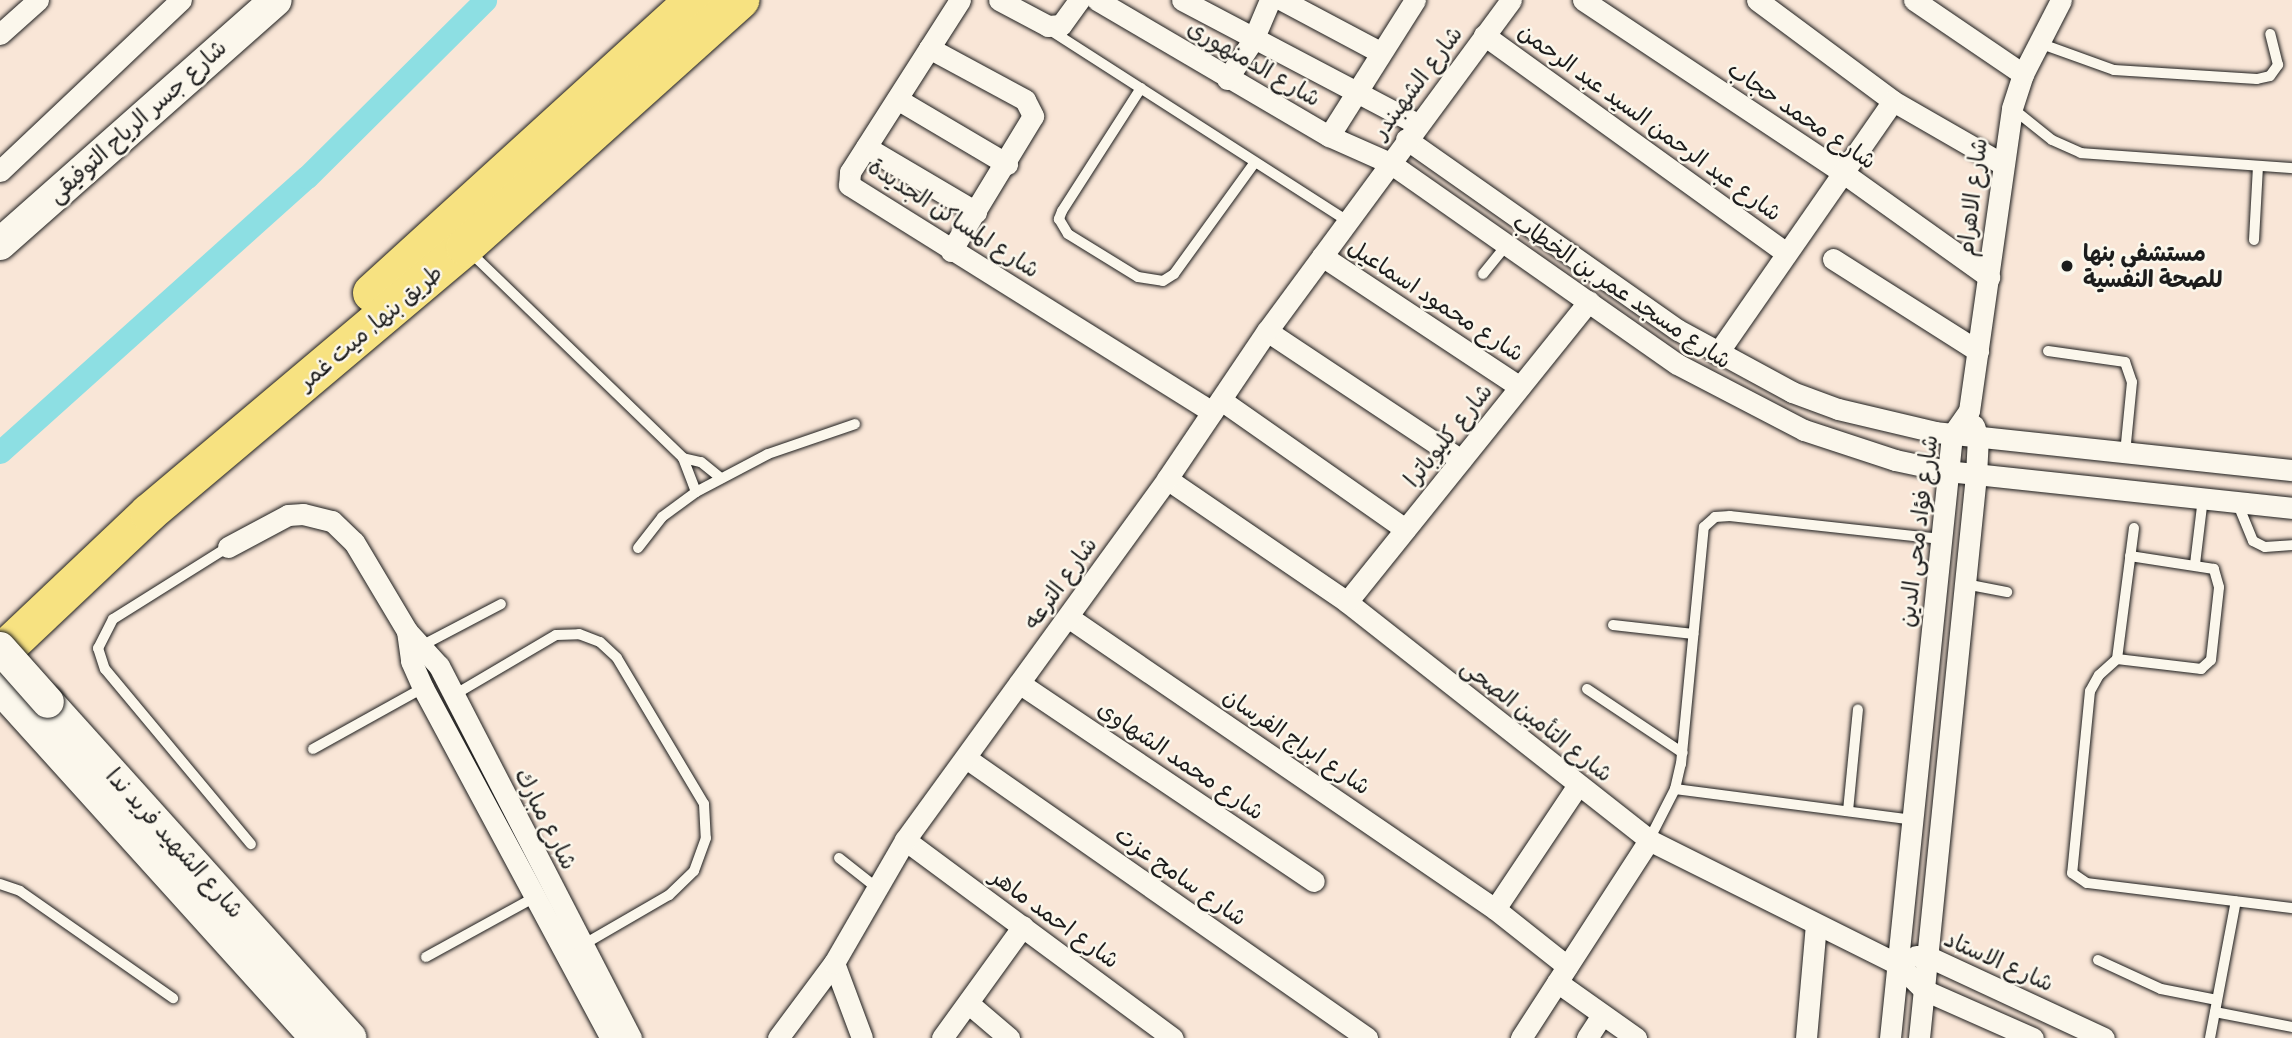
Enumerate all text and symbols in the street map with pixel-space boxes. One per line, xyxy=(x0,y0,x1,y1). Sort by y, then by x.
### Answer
street label: شارع الدمنهورى xyxy=(1182,14,1326,112)
street label: شارع عبد الرحمن السيد عبد الرحمن xyxy=(1513,17,1787,227)
street label: شارع الشهبندر xyxy=(1366,20,1468,144)
street label: شارع جسر الرياح التوفيقى xyxy=(42,33,232,209)
street label: شارع محمد حجاب xyxy=(1723,55,1881,175)
street label: شارع الاهرام xyxy=(1951,136,1993,258)
street label: شارع المساكن الجديدة xyxy=(863,152,1045,284)
street label: شارع مسجد عمر بن الخطاب xyxy=(1508,208,1736,374)
street label: شارع محمود اسماعيل xyxy=(1343,233,1529,367)
place label: مستشفى بنها للصحة النفسية xyxy=(2083,239,2222,293)
marker: مستشفى بنها للصحة النفسية xyxy=(2057,256,2077,276)
street label: طريق بنها, ميت غمر xyxy=(292,258,448,396)
street label: شارع كليوباترا xyxy=(1398,378,1498,492)
street label: شارع فؤاد محى الدين xyxy=(1893,433,1943,629)
street label: شارع الترعه xyxy=(1017,532,1103,634)
street label: شارع التأمين الصحى xyxy=(1456,652,1618,788)
street label: شارع ابراج الفرسان xyxy=(1218,682,1376,800)
street label: شارع محمد الشهاوى xyxy=(1093,694,1269,826)
street label: شارع الشهيد فريد ندا xyxy=(100,762,250,924)
street label: شارع مبارك xyxy=(509,764,583,874)
street label: شارع سامح عزت xyxy=(1110,820,1252,932)
street label: شارع احمد ماهر xyxy=(985,862,1125,974)
street label: شارع الاستاد xyxy=(1940,925,2058,997)

